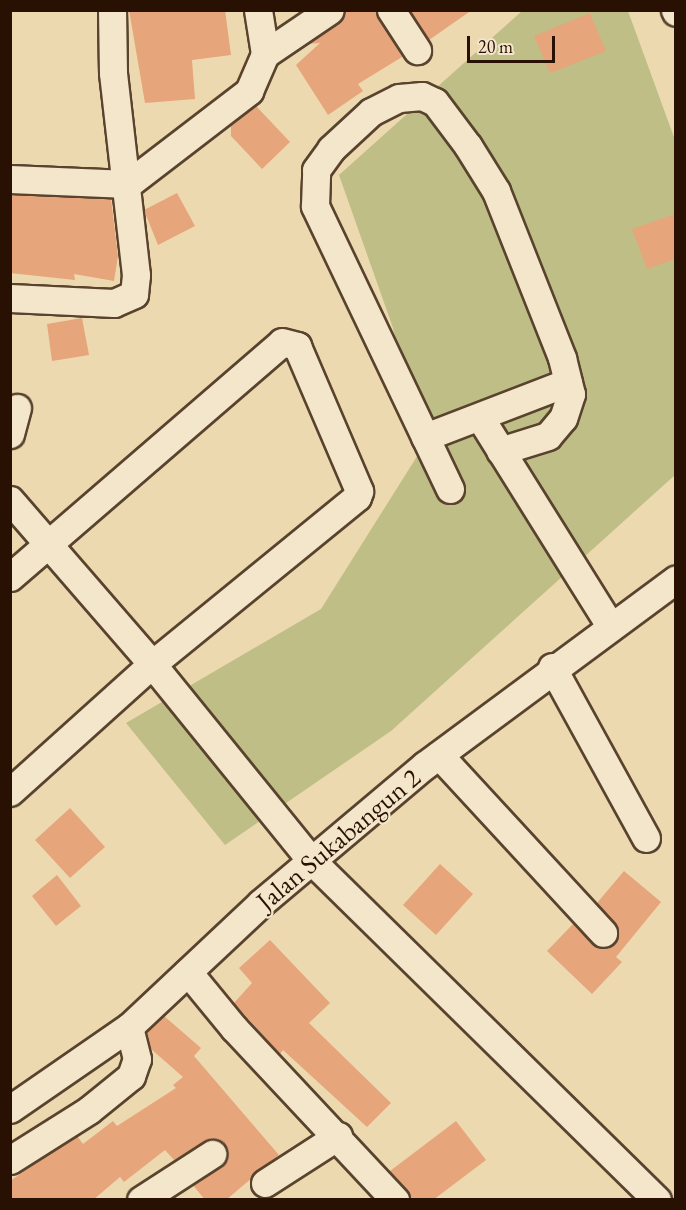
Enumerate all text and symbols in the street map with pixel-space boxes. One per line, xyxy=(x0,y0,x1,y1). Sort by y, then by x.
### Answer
scale bar xyxy=(470,24,558,62)
text: 20 m xyxy=(478,35,513,58)
street label: Jalan Sukabangun 2 xyxy=(249,761,427,917)

